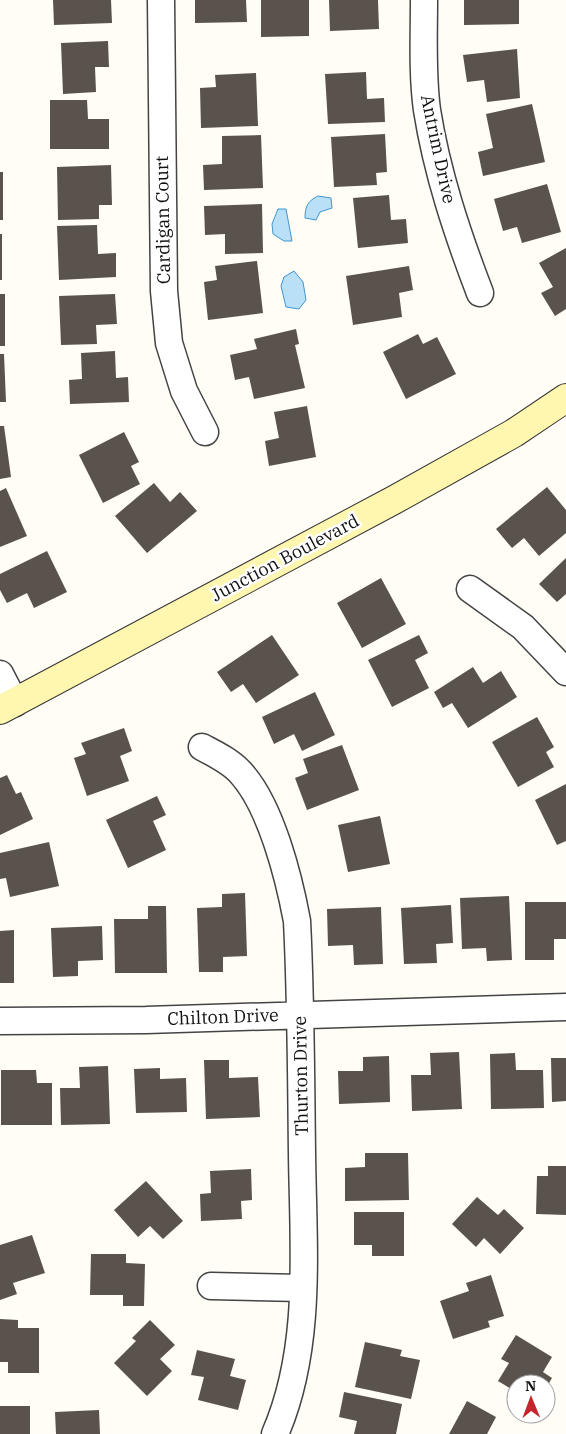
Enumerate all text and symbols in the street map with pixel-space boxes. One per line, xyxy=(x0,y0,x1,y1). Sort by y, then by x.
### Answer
street label: Antrim Drive xyxy=(416,92,461,205)
street label: Cardigan Court xyxy=(150,156,175,284)
street label: Junction Boulevard xyxy=(207,509,363,606)
street label: Chilton Drive xyxy=(167,1003,279,1030)
street label: Thurton Drive xyxy=(288,1016,313,1136)
north arrow xyxy=(506,1374,556,1424)
text: N xyxy=(525,1377,536,1395)

